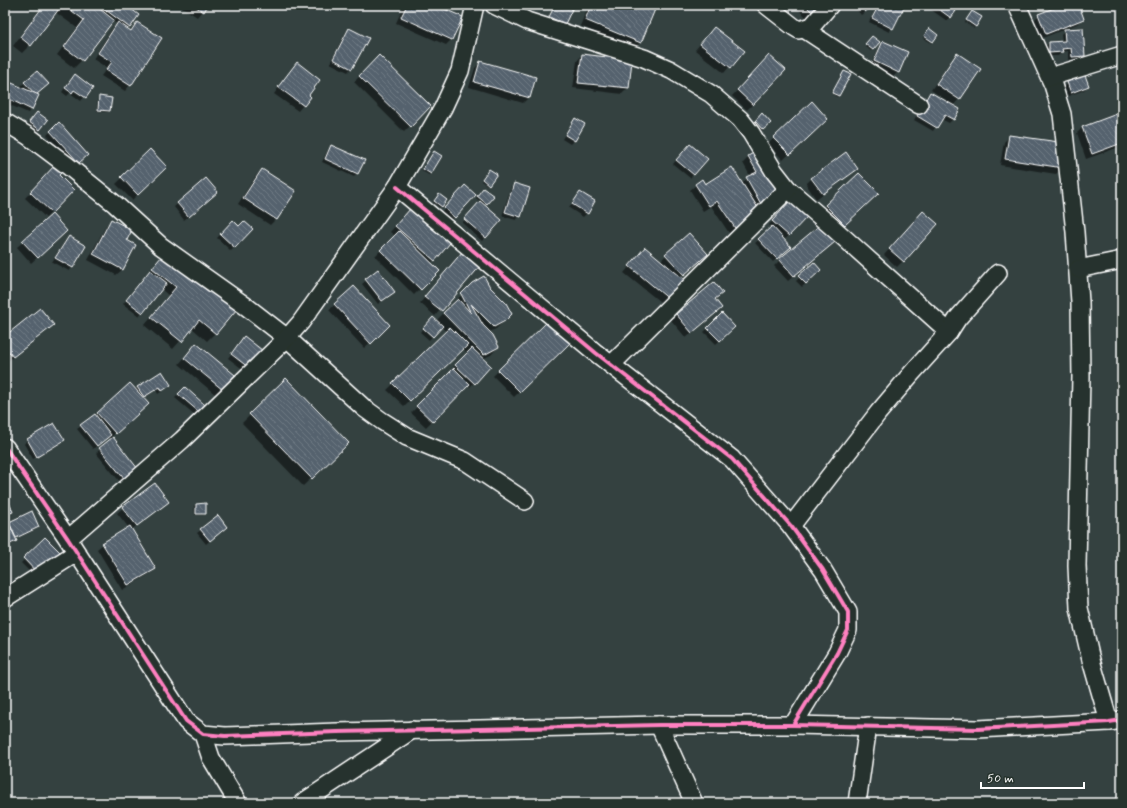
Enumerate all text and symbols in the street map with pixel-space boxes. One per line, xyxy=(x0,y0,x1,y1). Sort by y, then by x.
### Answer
scale bar xyxy=(981,764,1084,790)
text: 50 m xyxy=(987,771,1014,787)

